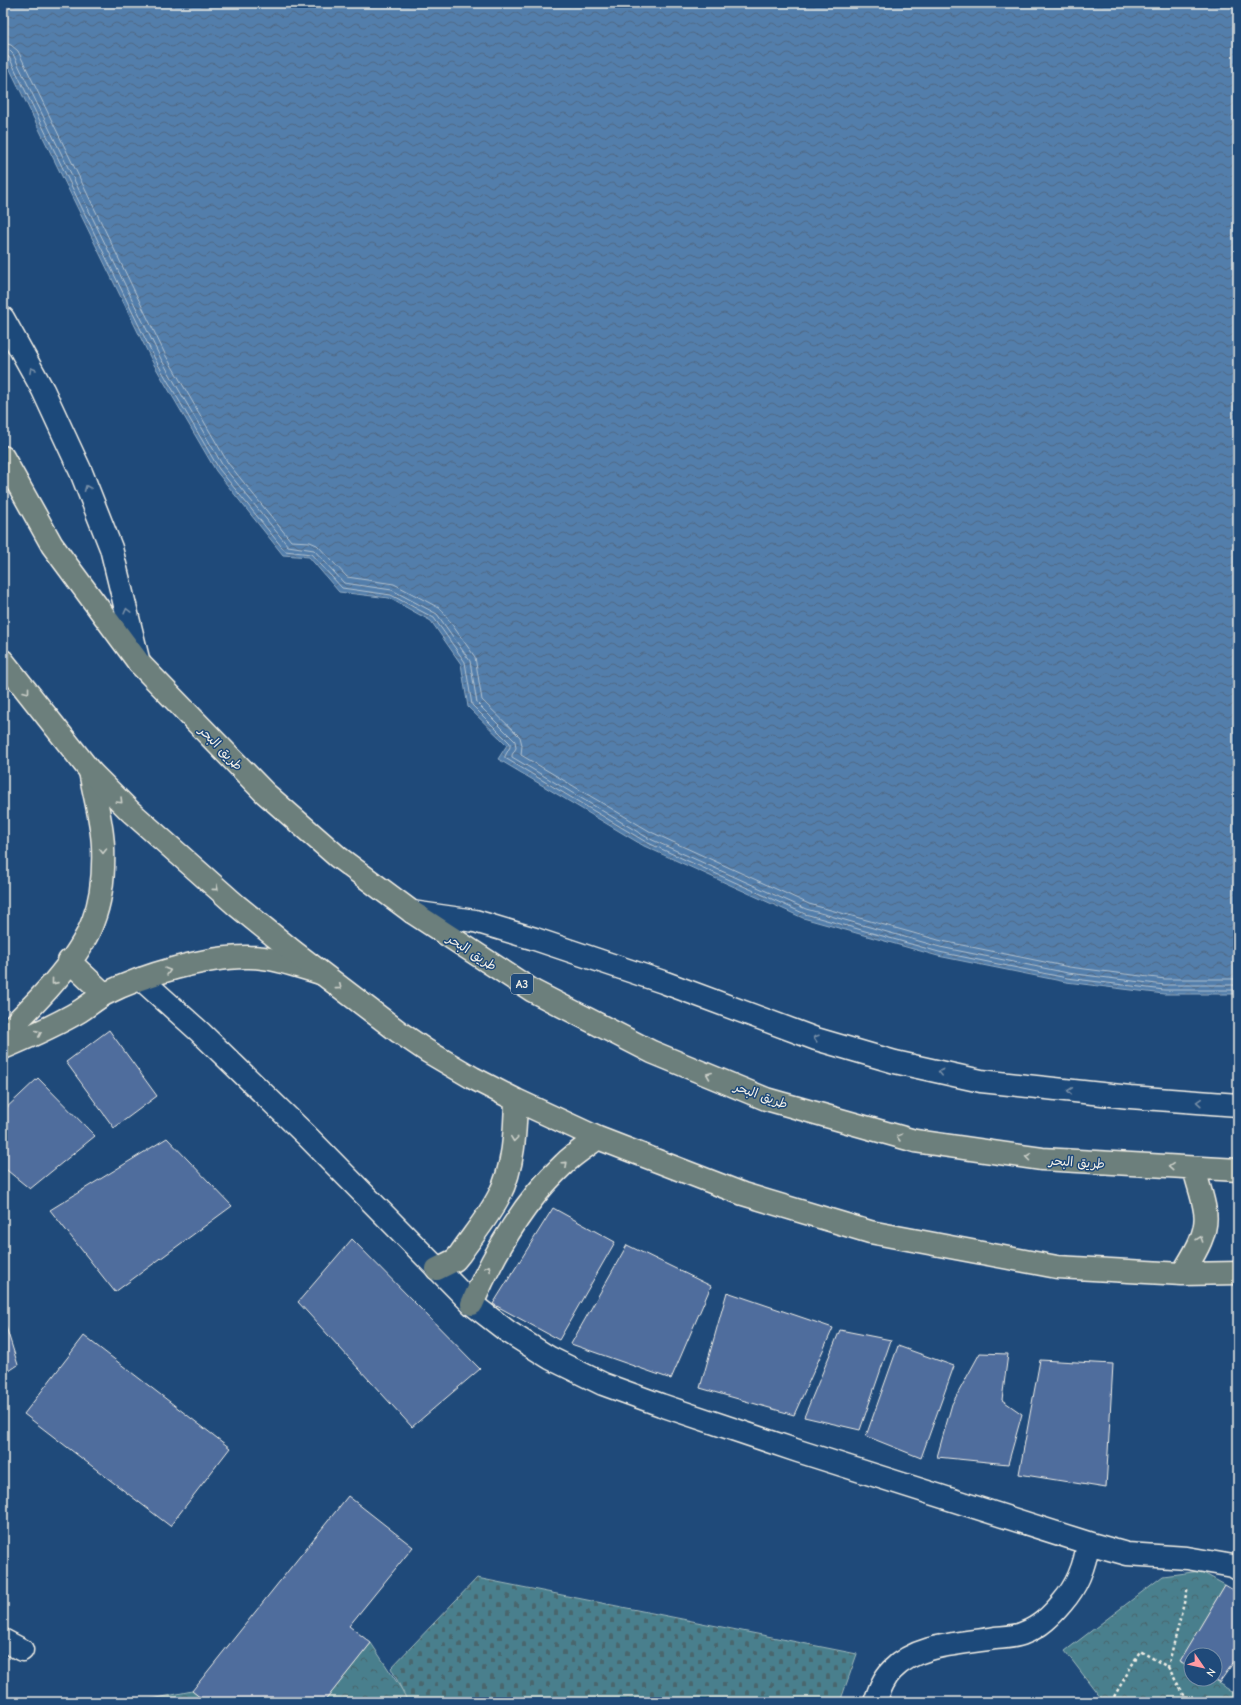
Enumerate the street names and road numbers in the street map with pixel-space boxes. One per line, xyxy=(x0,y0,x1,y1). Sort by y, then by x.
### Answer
street label: طريق البحر xyxy=(195,722,246,774)
street label: طريق البحر xyxy=(443,930,500,974)
road number: A3 xyxy=(511,974,533,994)
street label: طريق البحر xyxy=(731,1078,790,1113)
street label: طريق البحر xyxy=(1048,1152,1105,1172)

